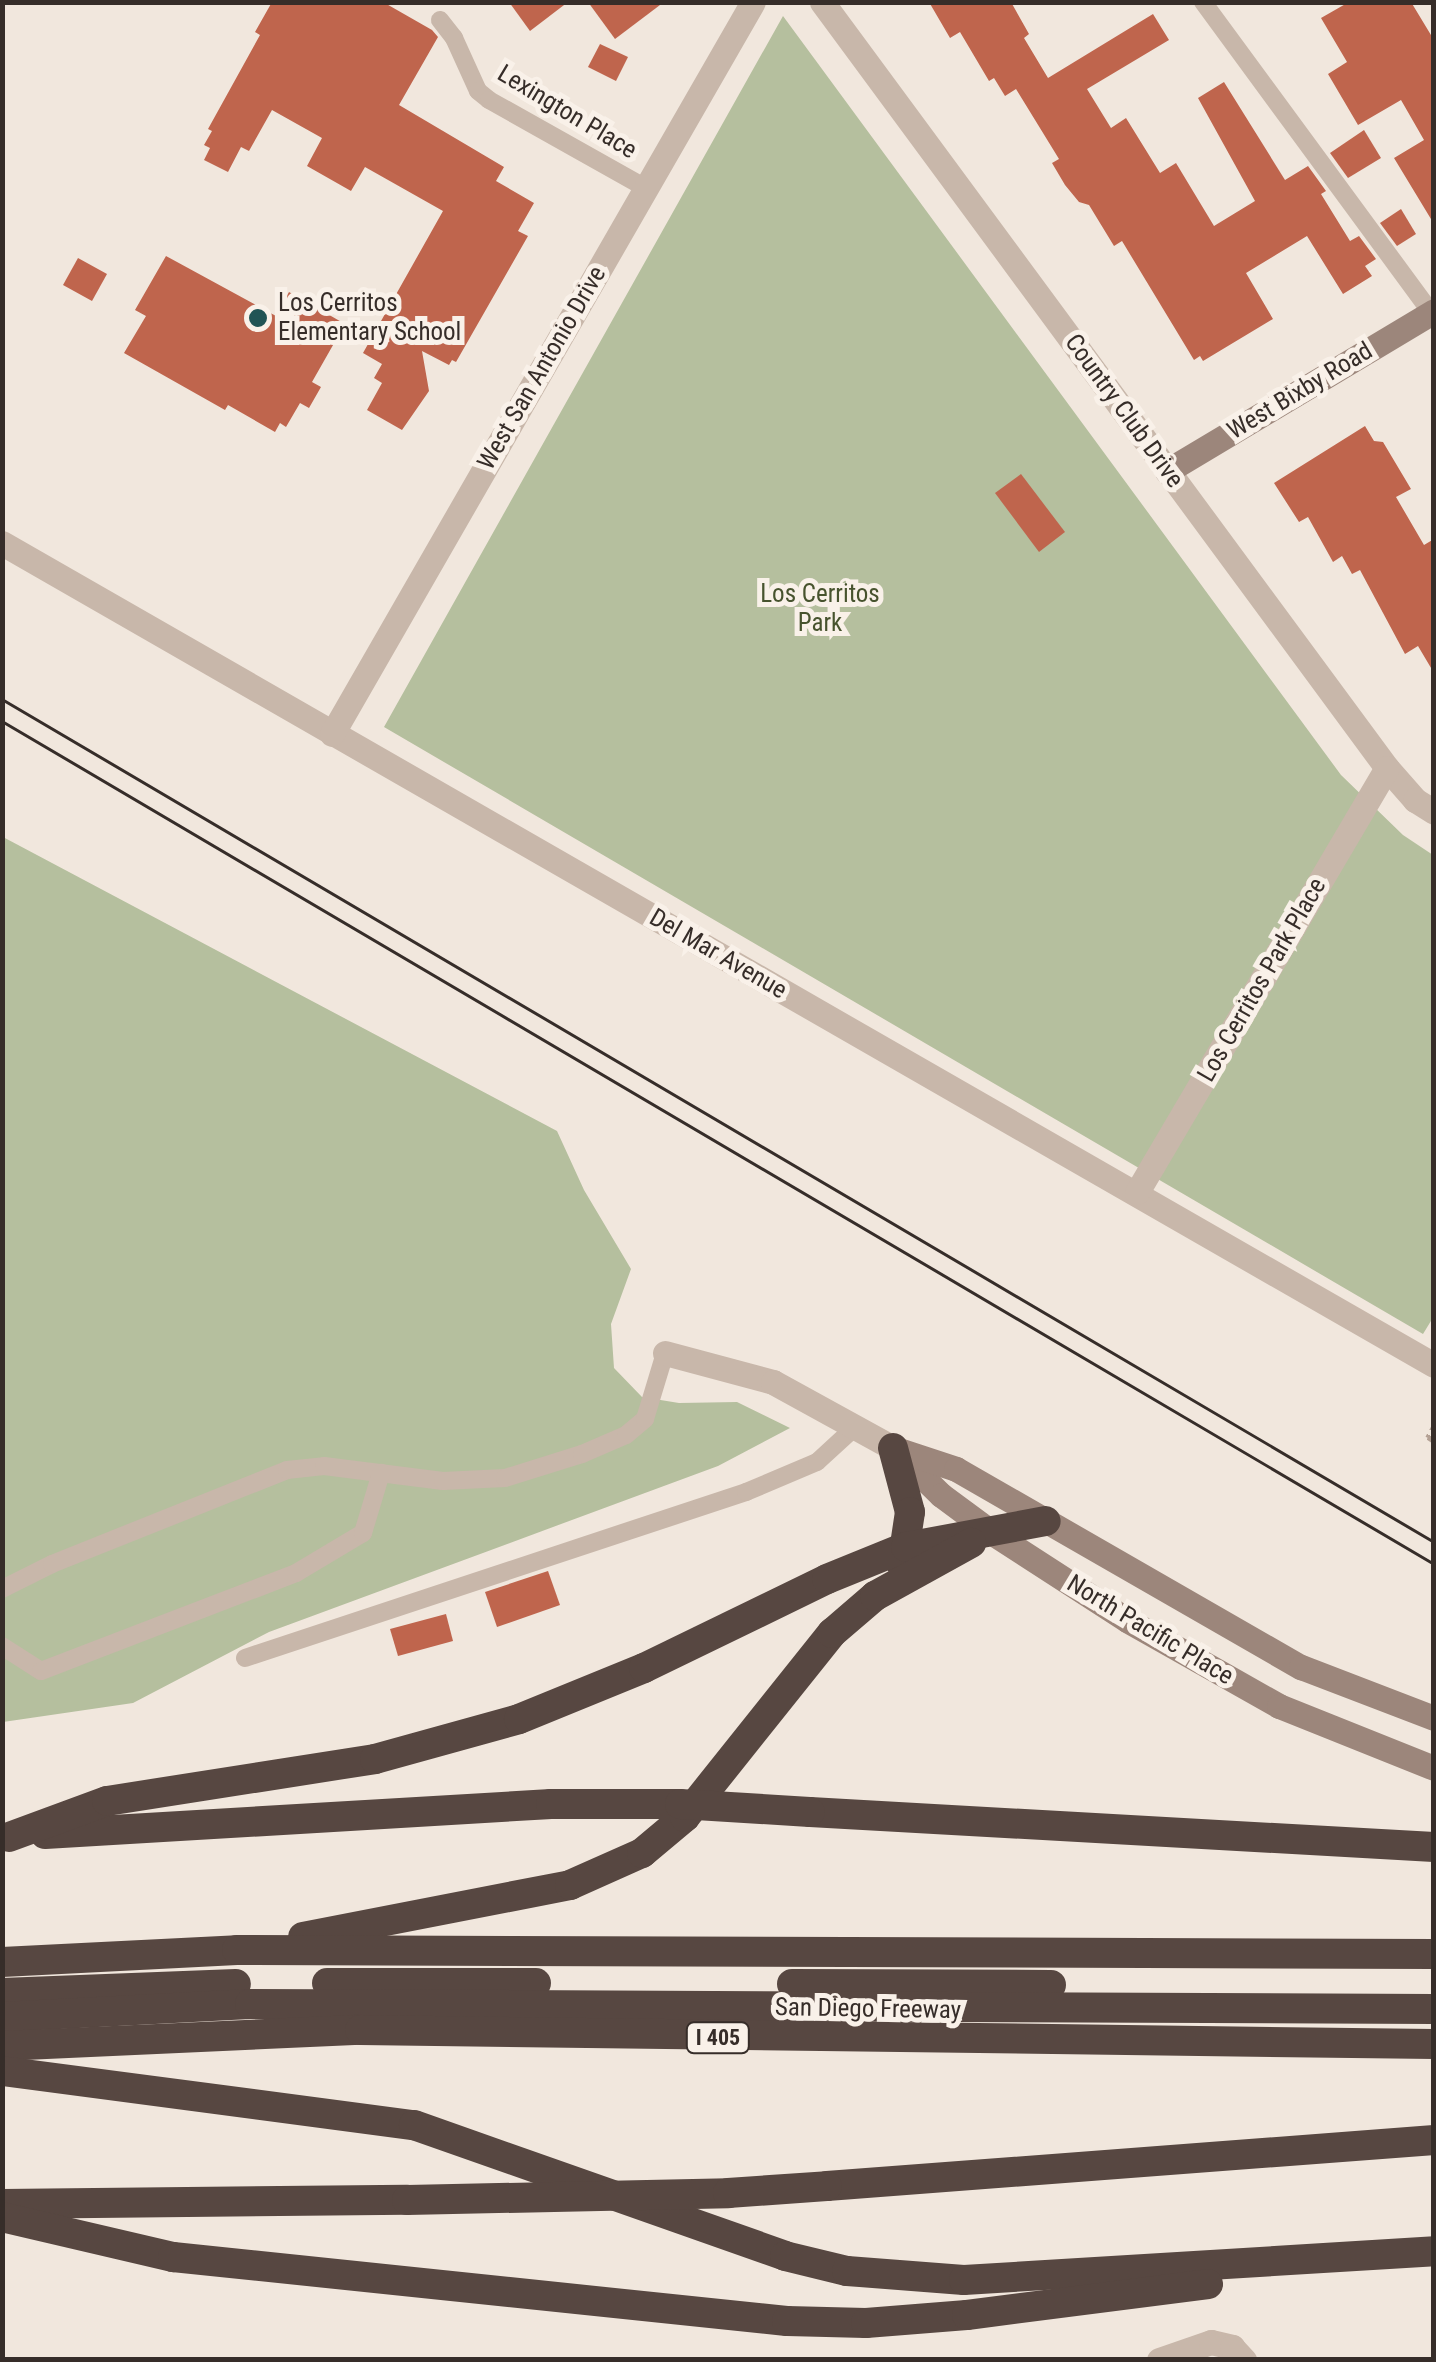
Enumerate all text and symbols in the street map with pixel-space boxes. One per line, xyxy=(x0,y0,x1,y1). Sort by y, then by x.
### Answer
street label: Lexington Place xyxy=(492,59,642,165)
street label: West San Antonio Drive xyxy=(472,261,612,475)
place label: Los Cerritos Elementary School xyxy=(278,289,461,348)
marker: Los Cerritos Elementary School xyxy=(247,307,269,329)
street label: Country Club Drive xyxy=(1058,328,1190,494)
street label: West Bixby Road xyxy=(1222,336,1378,446)
park label: Los Cerritos Park xyxy=(760,580,880,639)
street label: Los Cerritos Park Place xyxy=(1191,873,1333,1087)
street label: Del Mar Avenue xyxy=(644,903,792,1005)
street label: North Pacific Place xyxy=(1061,1569,1239,1691)
street label: San Diego Freeway xyxy=(775,1992,961,2026)
road number: I 405 xyxy=(686,2021,750,2055)

